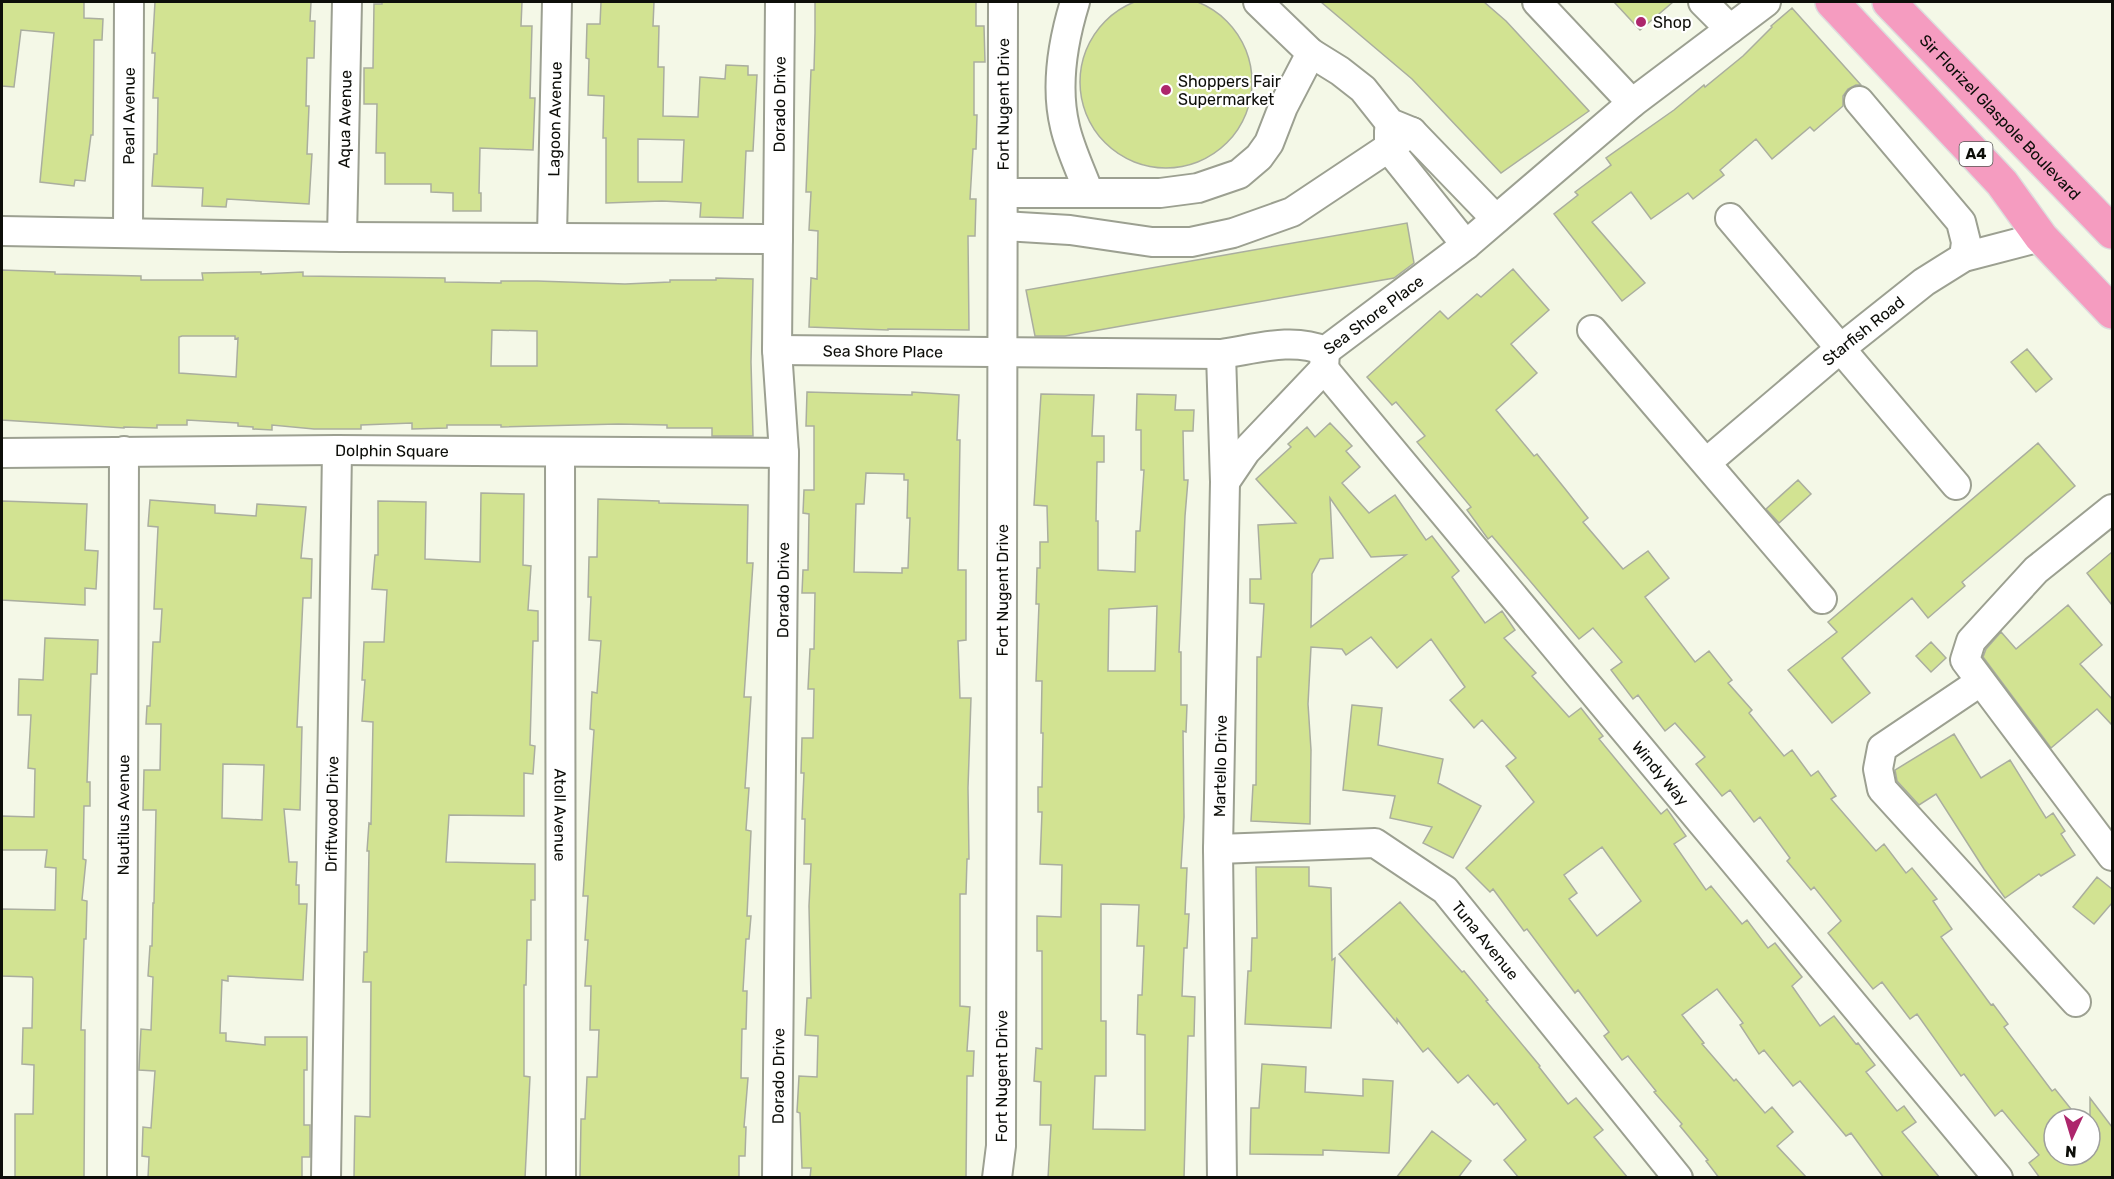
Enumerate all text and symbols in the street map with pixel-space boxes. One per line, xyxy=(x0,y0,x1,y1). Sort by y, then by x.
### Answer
place label: Shop xyxy=(1653,13,1691,32)
marker: Shop xyxy=(1634,15,1648,29)
street label: Sir Florizel Glaspole Boulevard xyxy=(1916,31,2084,204)
street label: Fort Nugent Drive xyxy=(994,38,1013,170)
street label: Dorado Drive xyxy=(770,56,790,152)
street label: Lagoon Avenue xyxy=(544,61,566,177)
street label: Pearl Avenue xyxy=(119,67,139,165)
street label: Aqua Avenue xyxy=(334,70,356,168)
place label: Shoppers Fair Supermarket xyxy=(1178,72,1281,109)
marker: Shoppers Fair Supermarket xyxy=(1159,83,1173,97)
road number: A4 xyxy=(1960,142,1992,166)
street label: Sea Shore Place xyxy=(1320,271,1427,359)
street label: Starfish Road xyxy=(1819,292,1908,370)
street label: Sea Shore Place xyxy=(823,341,943,361)
street label: Dolphin Square xyxy=(335,441,449,461)
street label: Fort Nugent Drive xyxy=(993,524,1012,656)
street label: Dorado Drive xyxy=(773,542,793,638)
street label: Martello Drive xyxy=(1210,715,1231,817)
street label: Windy Way xyxy=(1628,737,1693,810)
street label: Nautilus Avenue xyxy=(114,754,133,876)
street label: Driftwood Drive xyxy=(322,756,342,872)
street label: Atoll Avenue xyxy=(550,768,570,862)
street label: Tuna Avenue xyxy=(1448,897,1523,984)
street label: Fort Nugent Drive xyxy=(992,1010,1011,1142)
street label: Dorado Drive xyxy=(769,1028,788,1124)
north arrow xyxy=(2042,1107,2102,1167)
text: N xyxy=(2065,1142,2077,1161)

